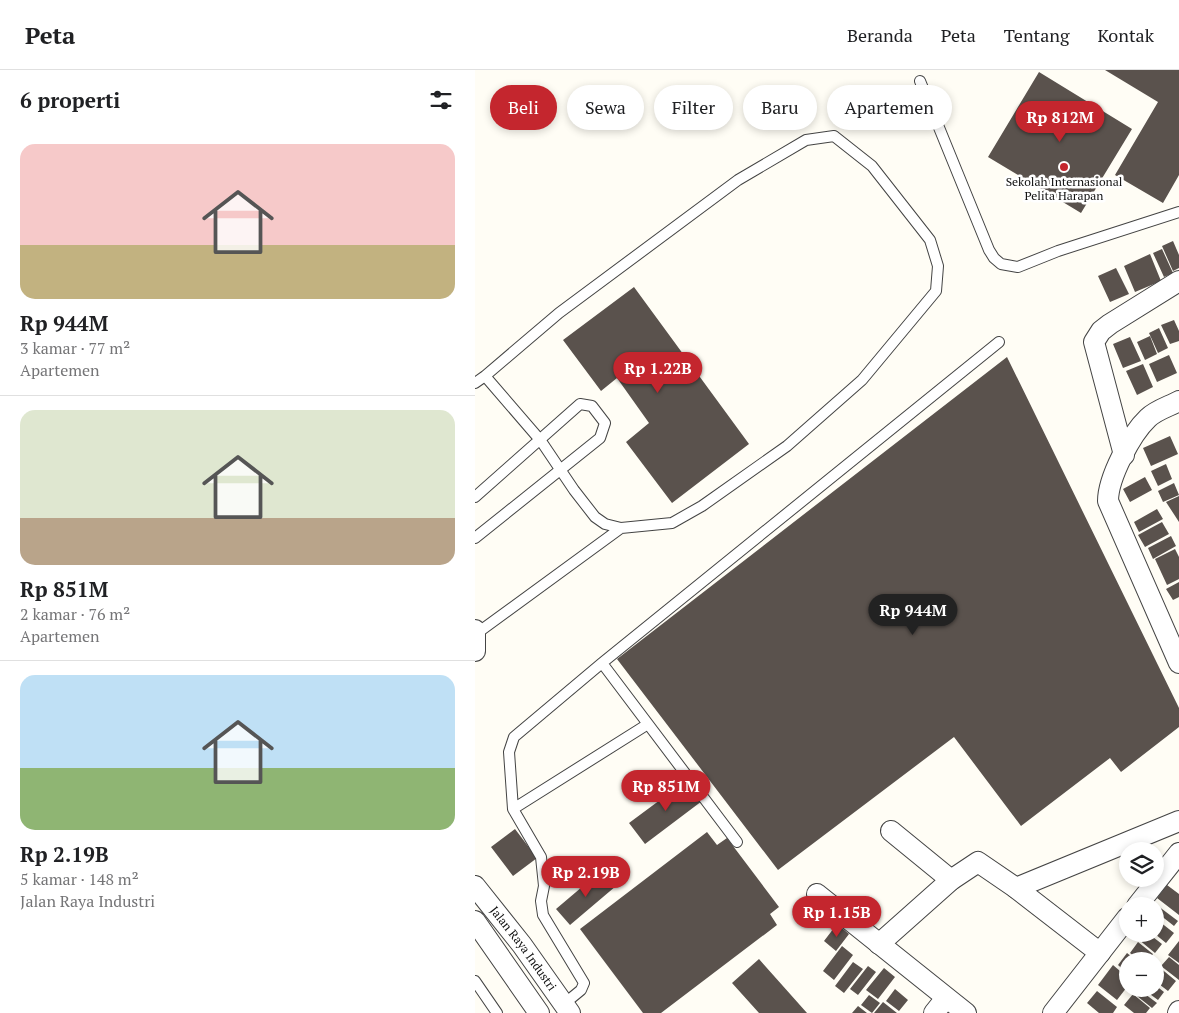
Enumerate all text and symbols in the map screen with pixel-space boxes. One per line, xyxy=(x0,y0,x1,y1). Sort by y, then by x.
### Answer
text: Peta xyxy=(25,19,75,51)
text: Beranda xyxy=(847,23,913,47)
text: Peta xyxy=(941,23,976,47)
text: Tentang xyxy=(1004,23,1070,47)
text: Kontak xyxy=(1098,23,1154,47)
chip: Beli xyxy=(490,85,557,130)
chip: Sewa xyxy=(567,85,644,130)
chip: Filter xyxy=(654,85,733,130)
chip: Baru xyxy=(743,85,817,130)
chip: Apartemen xyxy=(827,85,952,130)
text: 6 properti xyxy=(20,86,120,114)
icon: filters xyxy=(427,86,455,114)
pin: Rp 812M xyxy=(1014,100,1106,143)
text: Rp 812M xyxy=(1026,106,1094,128)
marker: Sekolah Internasional Pelita Harapan xyxy=(1058,161,1070,173)
place label: Sekolah Internasional Pelita Harapan xyxy=(1006,174,1123,203)
icon: home xyxy=(193,177,283,267)
text: Rp 944M xyxy=(20,309,108,337)
text: 3 kamar · 77 m² xyxy=(20,337,130,359)
pin: Rp 1.22B xyxy=(606,352,710,394)
text: Rp 1.22B xyxy=(624,357,692,379)
text: Apartemen xyxy=(20,359,100,381)
icon: home xyxy=(193,442,283,532)
text: Rp 851M xyxy=(20,575,108,603)
pin: Rp 944M xyxy=(867,594,959,636)
text: Rp 944M xyxy=(879,599,947,621)
text: 2 kamar · 76 m² xyxy=(20,603,130,625)
text: Apartemen xyxy=(20,625,100,647)
icon: home xyxy=(193,707,283,797)
pin: Rp 851M xyxy=(620,770,712,812)
text: Rp 851M xyxy=(632,775,700,797)
text: Rp 2.19B xyxy=(20,840,109,868)
map controls xyxy=(1119,842,1164,997)
button: layers xyxy=(1119,842,1164,887)
pin: Rp 2.19B xyxy=(534,856,638,898)
text: Rp 2.19B xyxy=(552,861,620,883)
text: 5 kamar · 148 m² xyxy=(20,868,139,890)
text: Jalan Raya Industri xyxy=(20,890,155,912)
pin: Rp 1.15B xyxy=(785,896,889,938)
button: + xyxy=(1119,897,1164,942)
text: Rp 1.15B xyxy=(803,901,871,923)
street label: Jalan Raya Industri xyxy=(487,903,560,994)
button: − xyxy=(1119,952,1164,997)

